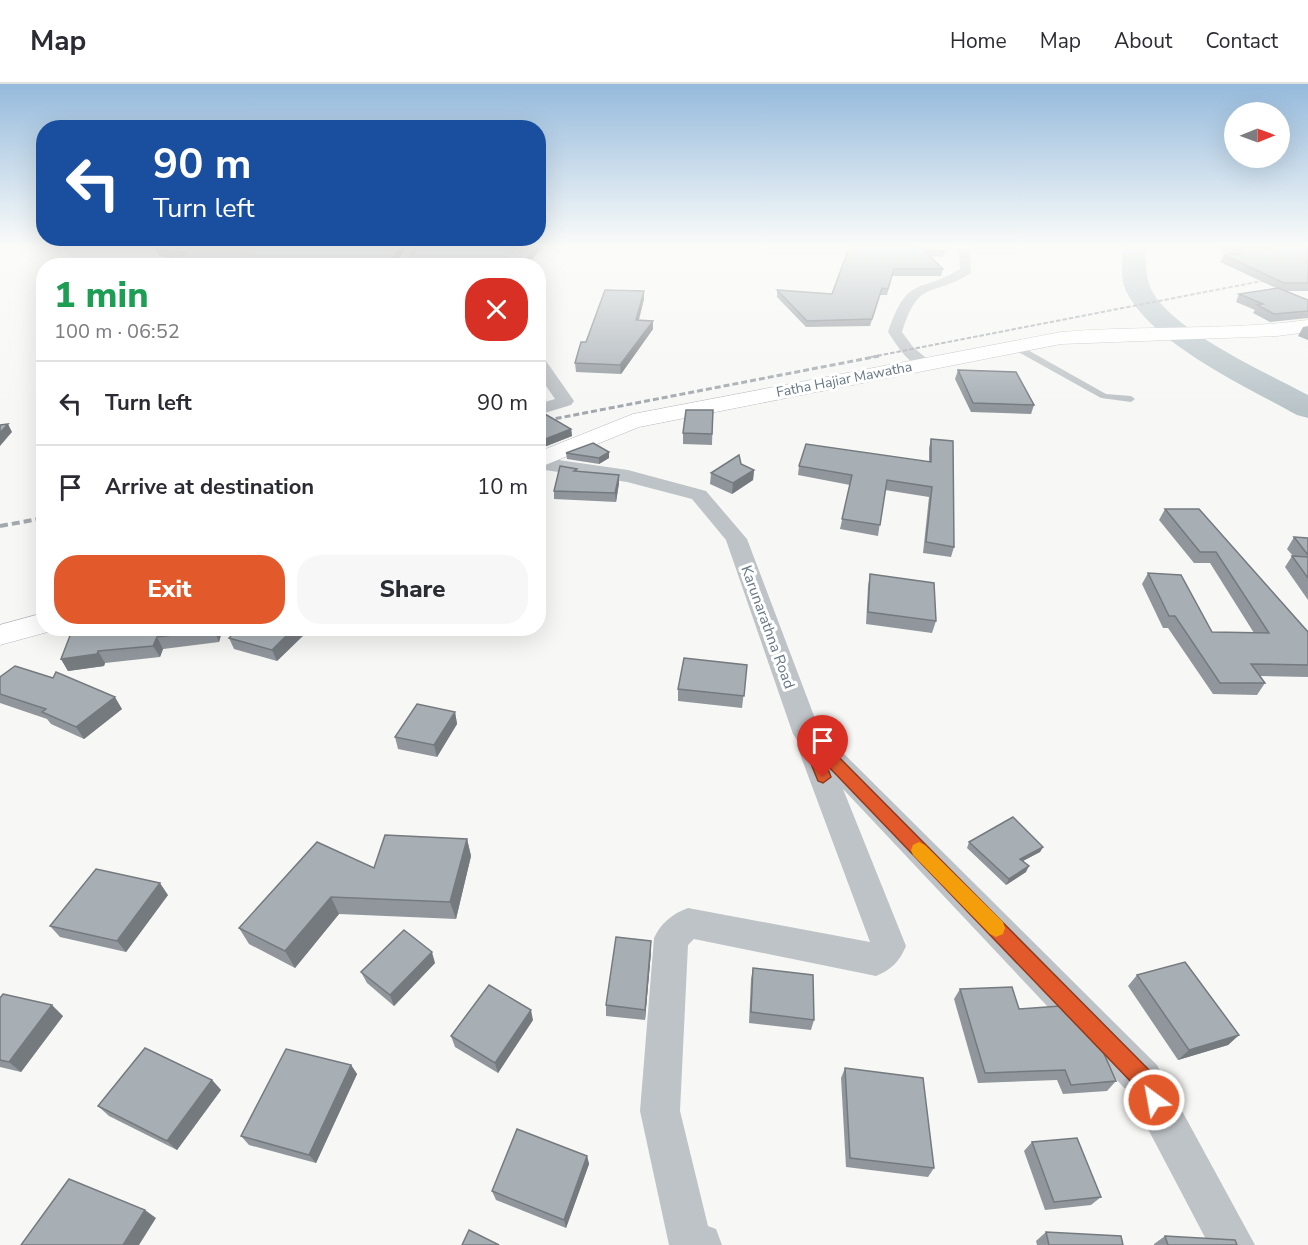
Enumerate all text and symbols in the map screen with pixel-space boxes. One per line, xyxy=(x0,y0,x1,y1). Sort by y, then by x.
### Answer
text: Map xyxy=(30,22,86,60)
text: Home xyxy=(950,27,1007,55)
text: Map xyxy=(1040,27,1081,55)
text: About xyxy=(1114,27,1172,55)
text: Contact xyxy=(1205,27,1278,55)
north arrow xyxy=(1224,102,1290,168)
map controls xyxy=(1224,102,1290,168)
text: 90 m xyxy=(153,136,252,193)
icon: left xyxy=(54,144,132,222)
text: Turn left xyxy=(153,190,254,227)
text: 1 min xyxy=(54,271,149,320)
button: close xyxy=(465,278,528,341)
text: 100 m · 06:52 xyxy=(54,318,180,345)
street label: Fatha Hajiar Mawatha xyxy=(775,357,914,402)
icon: left xyxy=(54,387,87,420)
text: Turn left xyxy=(105,388,192,418)
text: 90 m xyxy=(477,388,528,418)
icon: arrive xyxy=(54,471,87,504)
text: Arrive at destination xyxy=(105,472,314,502)
text: 10 m xyxy=(477,472,528,502)
button: Exit xyxy=(54,555,285,624)
button: Share xyxy=(297,555,528,624)
street label: Karunarathna Road xyxy=(736,563,800,691)
pin xyxy=(797,715,848,777)
icon: arrive xyxy=(806,724,839,757)
position arrow xyxy=(1122,1068,1186,1132)

